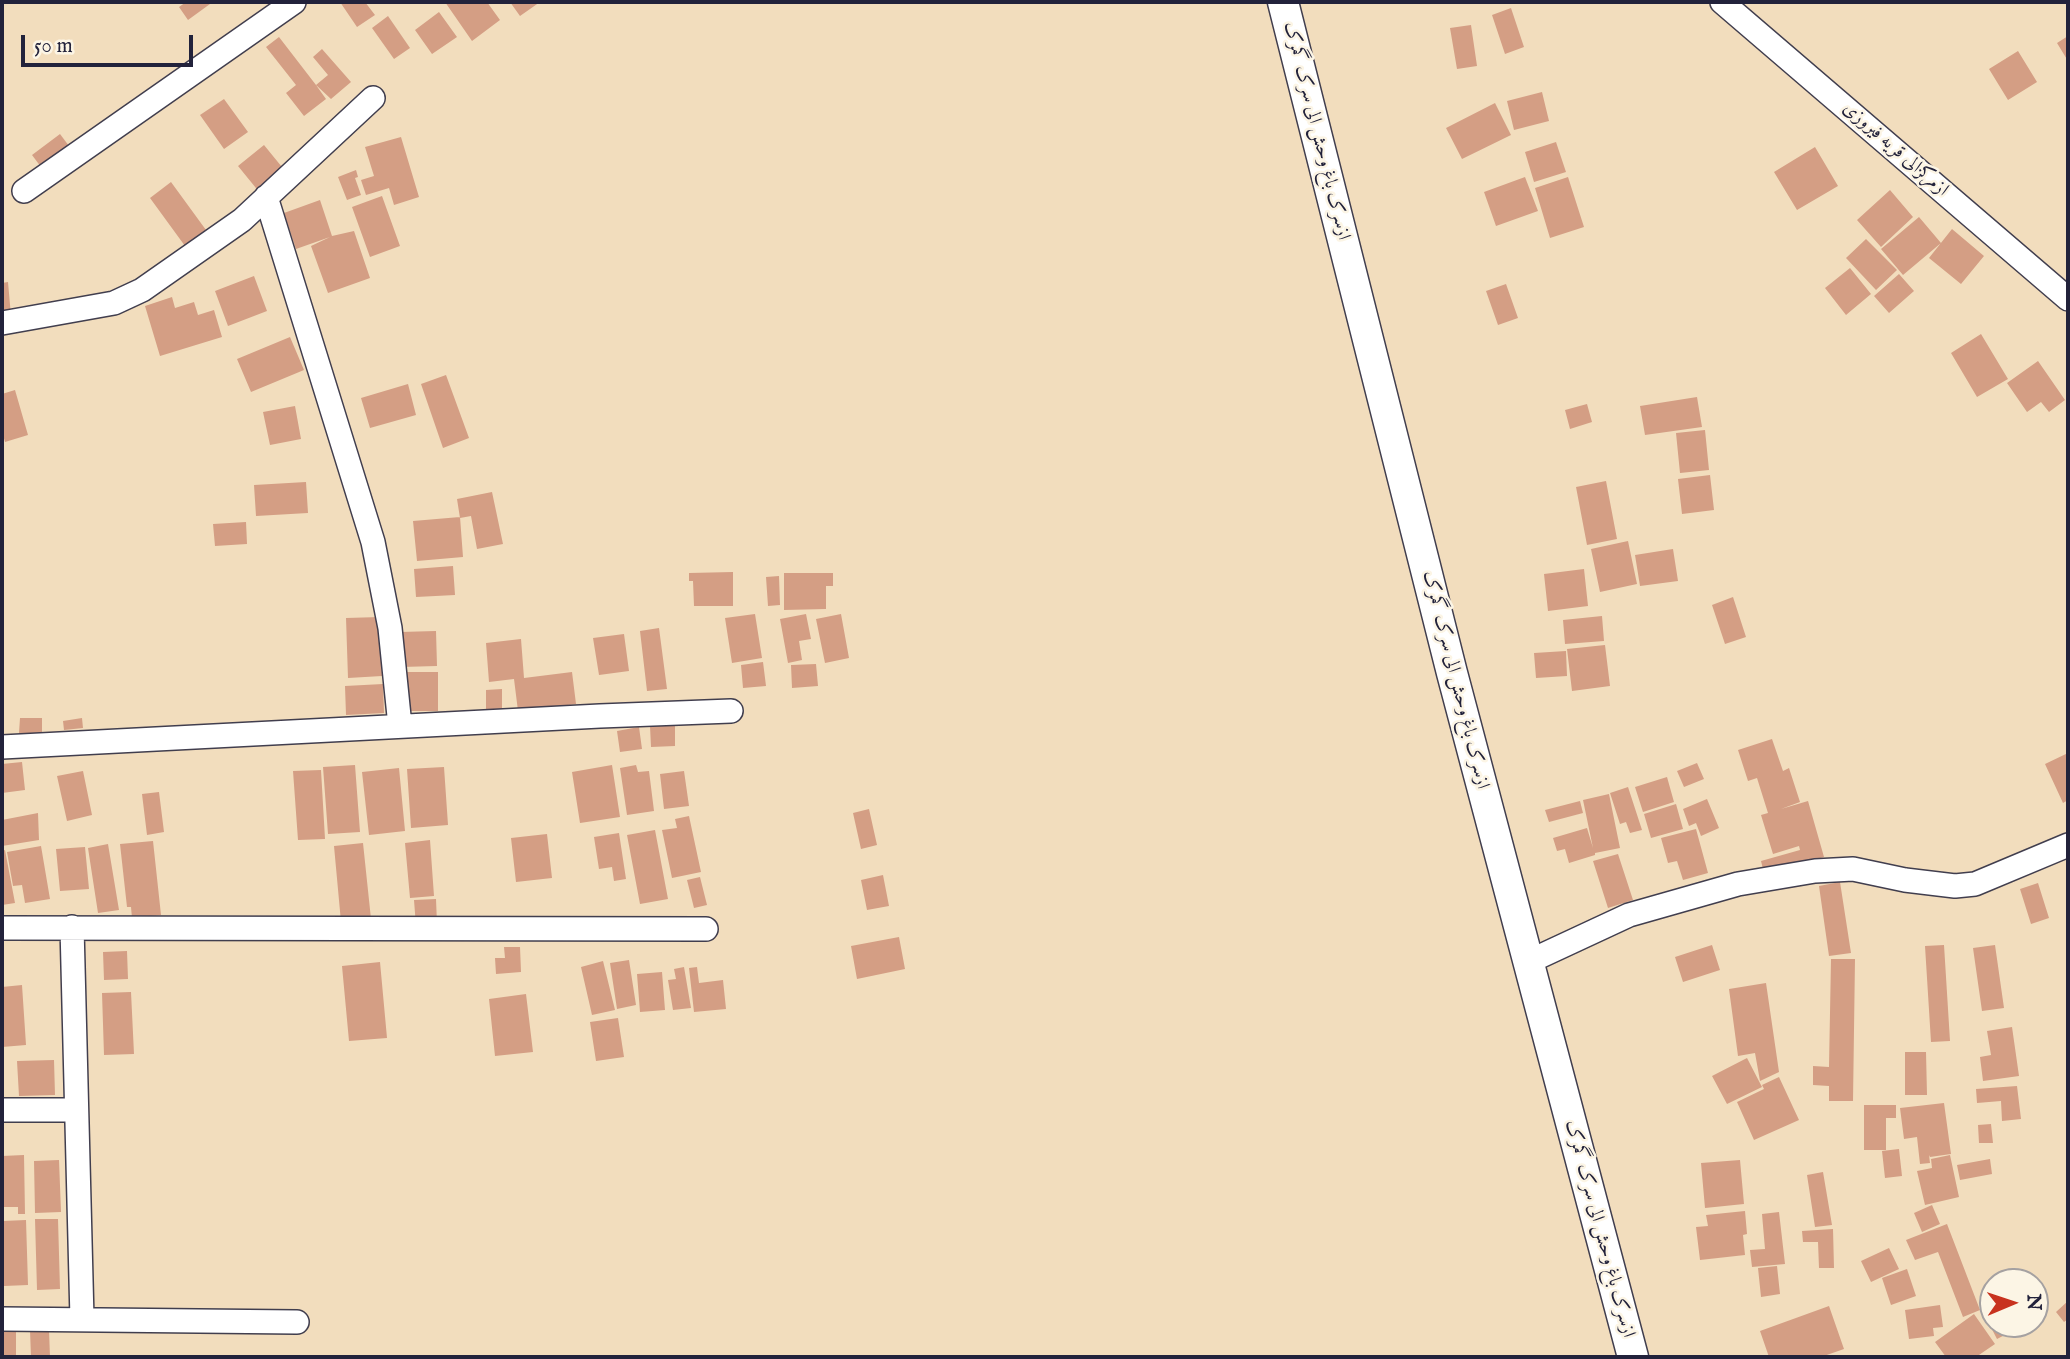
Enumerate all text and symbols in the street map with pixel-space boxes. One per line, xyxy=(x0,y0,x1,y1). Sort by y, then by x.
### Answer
street label: ازسرک باغ وحش الی سرک گمرک xyxy=(1278,19,1354,243)
scale bar xyxy=(24,21,196,65)
text: 50 m xyxy=(34,33,73,60)
street label: ازمرکزالی قریه فیروزی xyxy=(1837,98,1953,202)
street label: ازسرک باغ وحش الی سرک گمرک xyxy=(1417,568,1493,792)
street label: ازسرک باغ وحش الی سرک گمرک xyxy=(1559,1118,1639,1340)
north arrow xyxy=(1979,1268,2049,1338)
text: N xyxy=(2021,1294,2045,1311)

